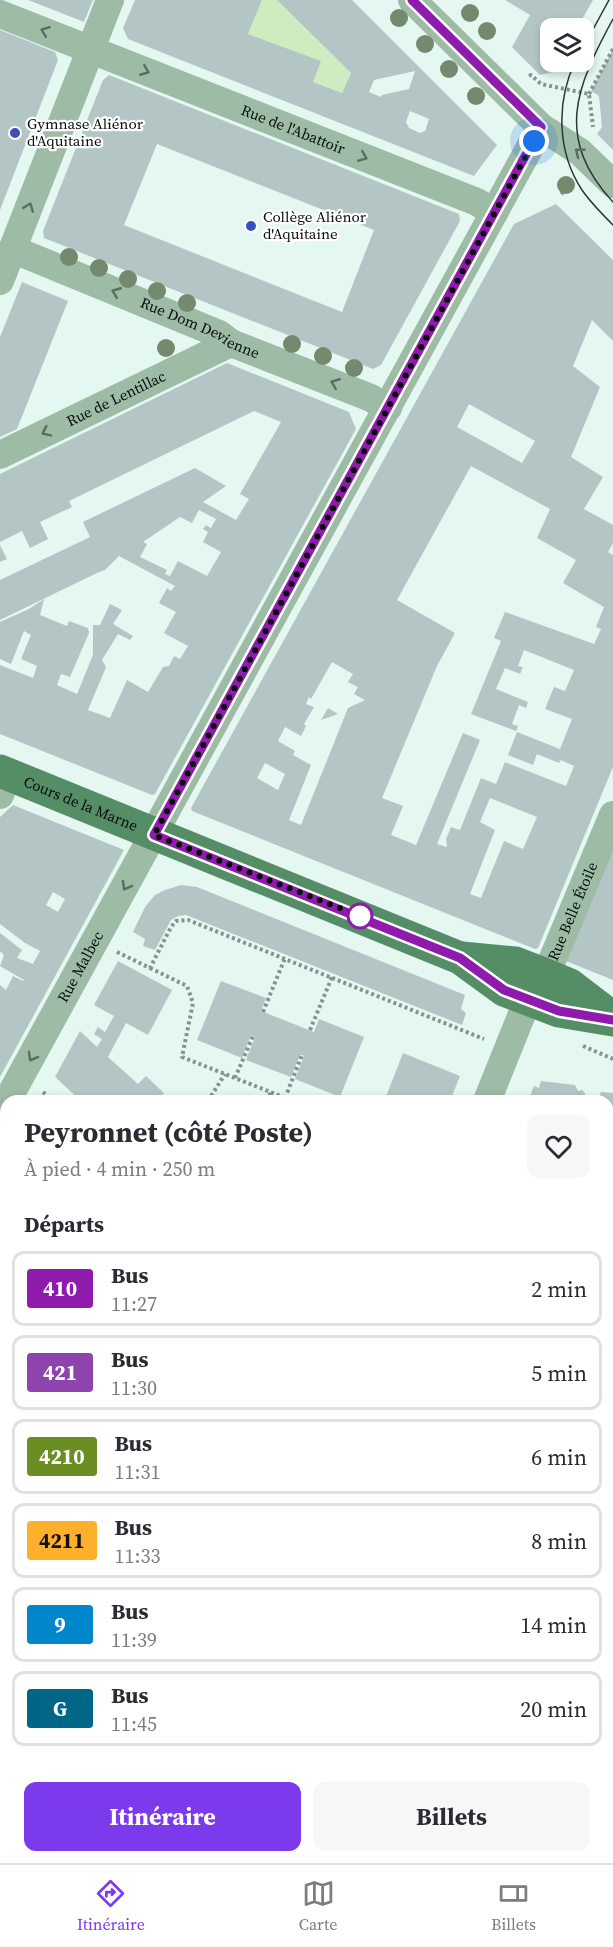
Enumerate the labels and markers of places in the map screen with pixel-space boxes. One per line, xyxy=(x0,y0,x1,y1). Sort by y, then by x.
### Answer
place label: Gymnase Aliénor d'Aquitaine xyxy=(27,113,144,151)
marker: Gymnase Aliénor d'Aquitaine xyxy=(8,126,22,140)
place label: Collège Aliénor d'Aquitaine xyxy=(263,206,367,244)
marker: Collège Aliénor d'Aquitaine xyxy=(244,219,258,233)
unlabelled marker xyxy=(347,903,373,929)

